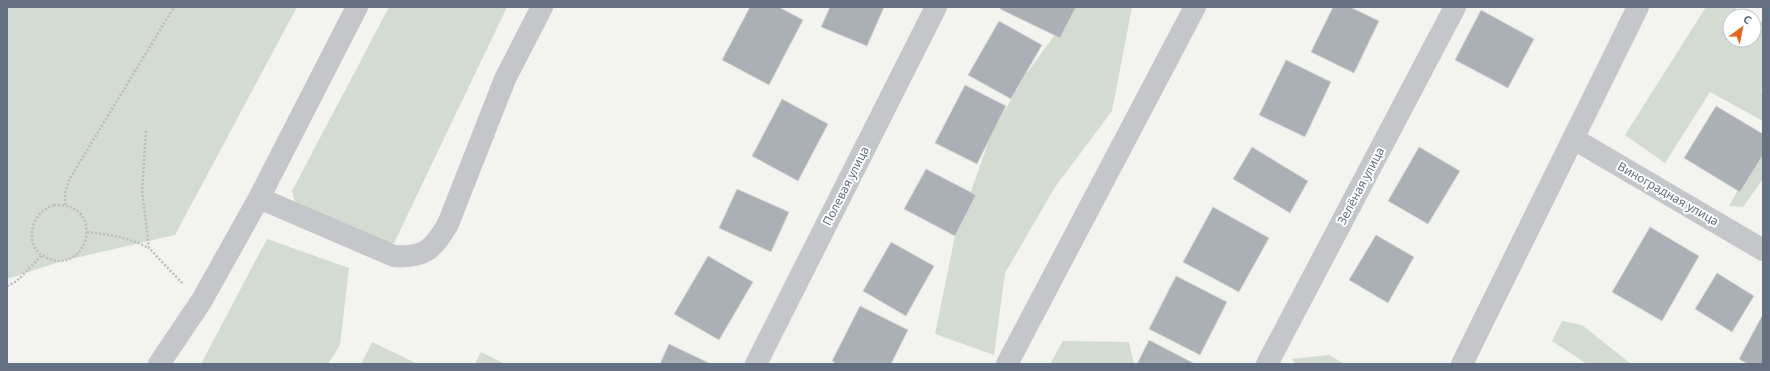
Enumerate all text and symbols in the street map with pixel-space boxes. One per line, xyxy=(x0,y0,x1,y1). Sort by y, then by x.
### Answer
north arrow xyxy=(1722,8,1762,48)
text: С xyxy=(1741,11,1755,27)
street label: Полевая улица xyxy=(818,143,873,228)
street label: Зелёная улица xyxy=(1333,144,1388,227)
street label: Виноградная улица xyxy=(1614,158,1722,230)

